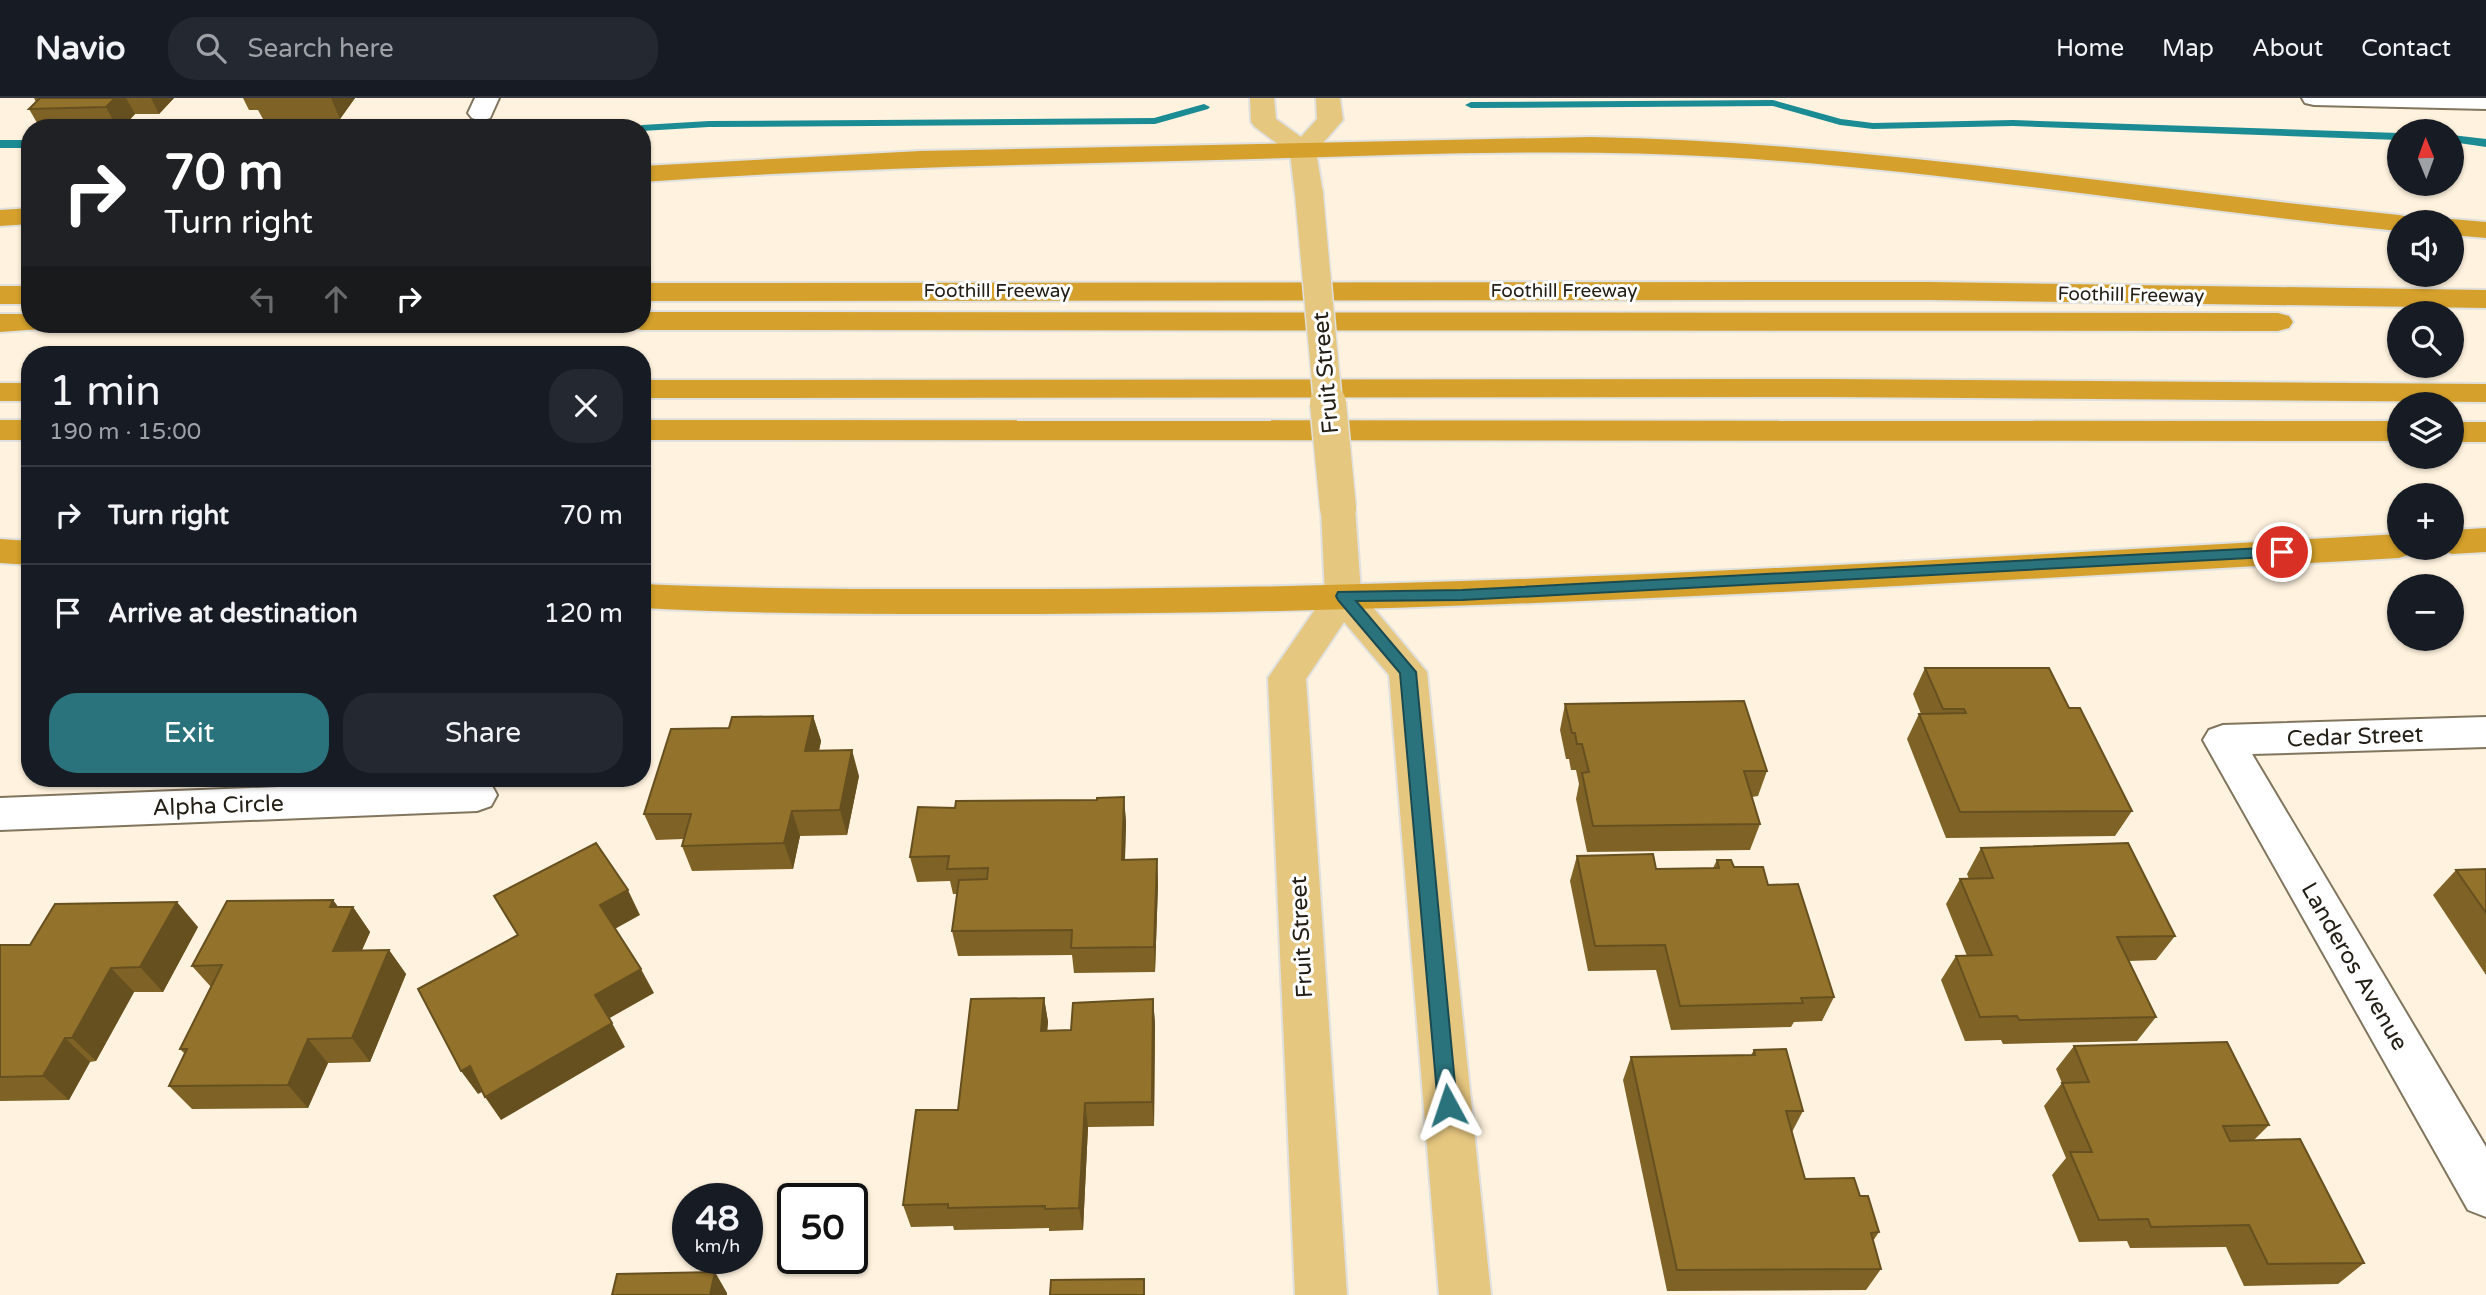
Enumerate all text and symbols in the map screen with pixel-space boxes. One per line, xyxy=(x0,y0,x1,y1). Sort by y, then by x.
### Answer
search box xyxy=(168,17,658,80)
text: Navio xyxy=(35,29,126,68)
icon: search xyxy=(192,29,230,67)
text: Search here xyxy=(248,33,394,64)
text: Home xyxy=(2056,34,2124,63)
text: Map xyxy=(2162,34,2214,63)
text: About xyxy=(2252,34,2323,63)
text: Contact xyxy=(2361,34,2451,63)
north arrow xyxy=(2387,119,2464,196)
map controls xyxy=(2387,119,2464,651)
text: 70 m xyxy=(164,144,283,203)
icon: right xyxy=(49,147,140,238)
text: Turn right xyxy=(164,204,313,242)
button: sound xyxy=(2387,210,2464,287)
icon: left xyxy=(244,280,282,318)
icon: ahead xyxy=(317,280,355,318)
icon: right xyxy=(390,280,428,318)
street label: Foothill Freeway xyxy=(924,280,1070,302)
street label: Foothill Freeway xyxy=(1491,280,1637,302)
street label: Foothill Freeway xyxy=(2057,283,2205,307)
button: search xyxy=(2387,301,2464,378)
street label: Fruit Street xyxy=(1307,311,1345,435)
text: 1 min xyxy=(49,366,161,417)
button: close xyxy=(549,369,623,443)
button: layers xyxy=(2387,392,2464,469)
text: 190 m · 15:00 xyxy=(49,418,201,446)
button: + xyxy=(2387,483,2464,560)
icon: right xyxy=(49,496,87,534)
text: Turn right xyxy=(108,500,229,531)
text: 70 m xyxy=(560,500,623,531)
pin xyxy=(2252,522,2312,582)
icon: arrive xyxy=(2263,533,2301,571)
button: − xyxy=(2387,574,2464,651)
icon: arrive xyxy=(49,594,87,632)
text: Arrive at destination xyxy=(108,598,358,629)
text: 120 m xyxy=(543,598,623,629)
button: Exit xyxy=(49,693,329,773)
button: Share xyxy=(343,693,623,773)
street label: Cedar Street xyxy=(2286,721,2424,753)
street label: Alpha Circle xyxy=(152,790,284,822)
street label: Fruit Street xyxy=(1285,875,1319,999)
street label: Landeros Avenue xyxy=(2295,877,2414,1056)
position arrow xyxy=(1411,1068,1485,1142)
speed limit sign: 50 xyxy=(777,1183,868,1274)
text: 48 xyxy=(696,1198,739,1240)
text: km/h xyxy=(695,1235,740,1257)

